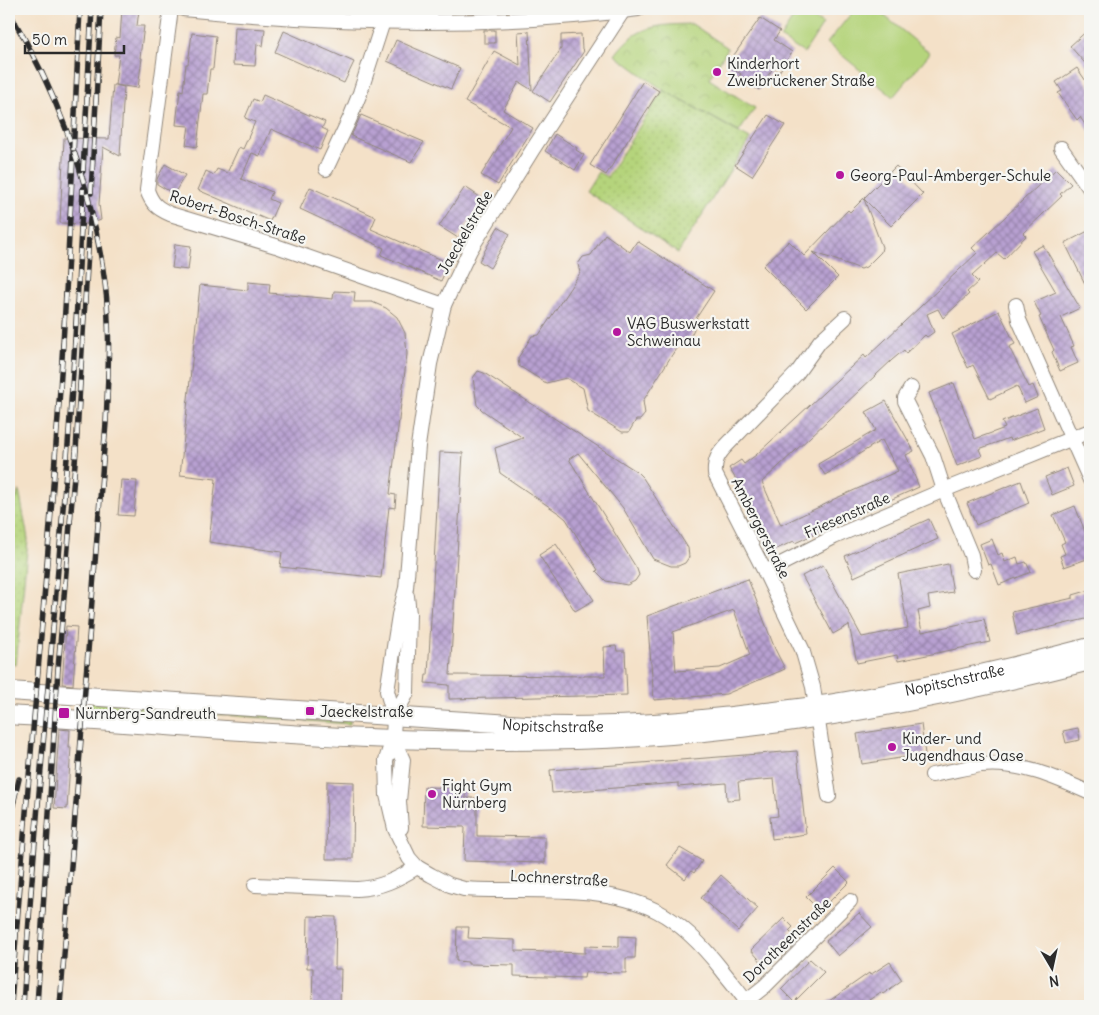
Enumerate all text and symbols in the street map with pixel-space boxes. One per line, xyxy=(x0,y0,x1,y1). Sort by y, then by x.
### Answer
scale bar xyxy=(25,22,124,54)
text: 50 m xyxy=(32,30,67,49)
place label: Kinderhort Zweibrückener Straße xyxy=(727,54,875,90)
marker: Kinderhort Zweibrückener Straße xyxy=(711,66,723,78)
place label: Georg-Paul-Amberger-Schule xyxy=(850,166,1051,185)
marker: Georg-Paul-Amberger-Schule xyxy=(834,169,846,181)
street label: Robert-Bosch-Straße xyxy=(167,186,309,248)
street label: Jaeckelstraße xyxy=(433,187,497,277)
place label: VAG Buswerkstatt Schweinau xyxy=(627,314,750,350)
marker: VAG Buswerkstatt Schweinau xyxy=(611,326,623,338)
street label: Ambergerstraße xyxy=(727,475,795,581)
street label: Friesenstraße xyxy=(801,488,893,542)
street label: Nopitschstraße xyxy=(903,659,1006,699)
place label: Jaeckelstraße xyxy=(320,702,413,721)
place label: Nürnberg-Sandreuth xyxy=(75,704,216,723)
marker: Jaeckelstraße xyxy=(304,705,316,717)
marker: Nürnberg-Sandreuth xyxy=(57,706,71,720)
street label: Nopitschstraße xyxy=(502,714,604,736)
place label: Kinder- und Jugendhaus Oase xyxy=(902,729,1024,765)
marker: Kinder- und Jugendhaus Oase xyxy=(886,741,898,753)
place label: Fight Gym Nürnberg xyxy=(442,776,512,812)
marker: Fight Gym Nürnberg xyxy=(426,788,438,800)
street label: Lochnerstraße xyxy=(509,866,609,890)
street label: Dorotheenstraße xyxy=(739,893,835,987)
north arrow xyxy=(1026,942,1076,992)
text: N xyxy=(1048,971,1060,990)

